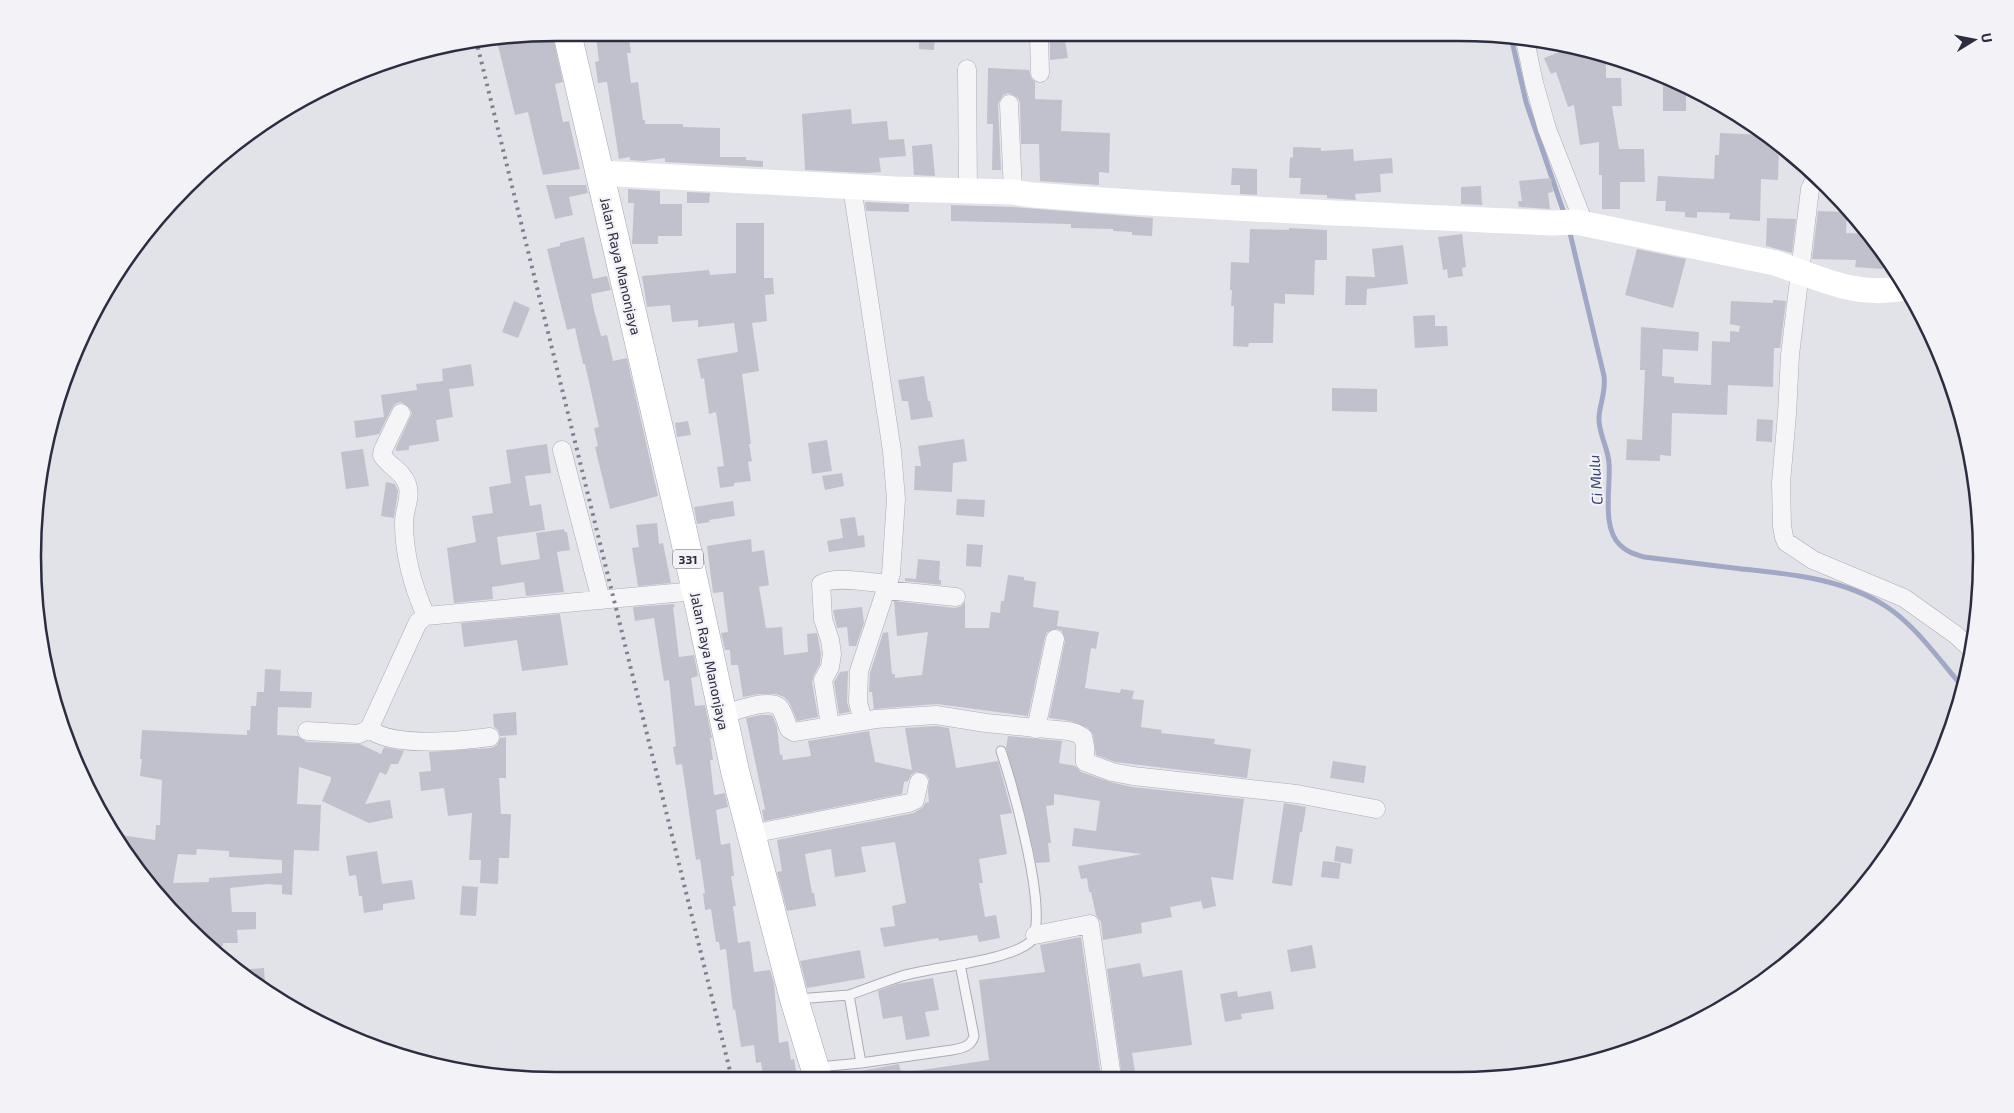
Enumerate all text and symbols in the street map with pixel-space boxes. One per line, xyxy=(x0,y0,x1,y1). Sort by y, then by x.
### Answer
north arrow xyxy=(1949,15,1999,65)
text: U xyxy=(1978,31,1997,44)
street label: Jalan Raya Manonjaya xyxy=(597,196,645,336)
water label: Ci Mulu xyxy=(1584,454,1606,506)
road number: 331 xyxy=(673,550,703,568)
street label: Jalan Raya Manonjaya xyxy=(687,591,733,731)

